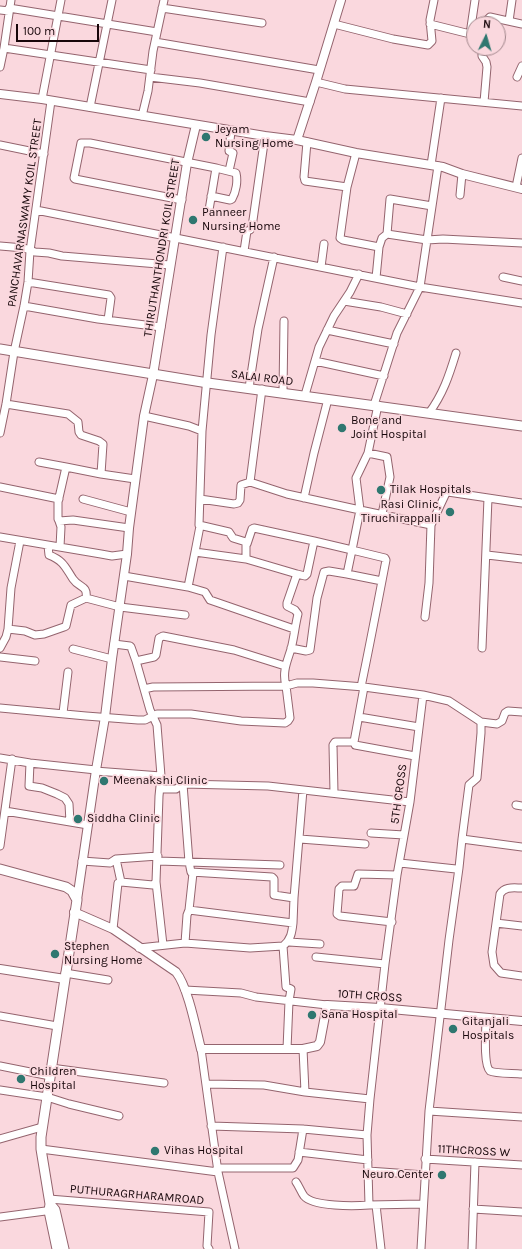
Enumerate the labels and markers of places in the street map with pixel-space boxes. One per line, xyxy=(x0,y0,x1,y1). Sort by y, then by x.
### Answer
place label: Jeyam Nursing Home xyxy=(215,123,294,151)
marker: Jeyam Nursing Home xyxy=(200,131,212,143)
place label: Panneer Nursing Home xyxy=(202,206,281,234)
marker: Panneer Nursing Home xyxy=(187,214,199,226)
place label: Bone and Joint Hospital xyxy=(351,414,427,442)
marker: Bone and Joint Hospital xyxy=(336,422,348,434)
place label: Tilak Hospitals xyxy=(390,483,471,497)
marker: Tilak Hospitals xyxy=(375,484,387,496)
place label: Rasi Clinic, Tiruchirappalli xyxy=(361,498,441,526)
marker: Rasi Clinic, Tiruchirappalli xyxy=(444,506,456,518)
place label: Meenakshi Clinic xyxy=(113,774,207,788)
marker: Meenakshi Clinic xyxy=(98,775,110,787)
place label: Siddha Clinic xyxy=(87,812,160,826)
marker: Siddha Clinic xyxy=(72,813,84,825)
place label: Stephen Nursing Home xyxy=(64,940,143,968)
marker: Stephen Nursing Home xyxy=(49,948,61,960)
place label: Sana Hospital xyxy=(321,1008,398,1022)
marker: Sana Hospital xyxy=(306,1009,318,1021)
place label: Gitanjali Hospitals xyxy=(462,1015,514,1043)
marker: Gitanjali Hospitals xyxy=(447,1023,459,1035)
place label: Children Hospital xyxy=(30,1065,76,1093)
marker: Children Hospital xyxy=(15,1073,27,1085)
place label: Vihas Hospital xyxy=(164,1144,243,1158)
marker: Vihas Hospital xyxy=(149,1145,161,1157)
place label: Neuro Center xyxy=(362,1168,433,1182)
marker: Neuro Center xyxy=(436,1169,448,1181)

